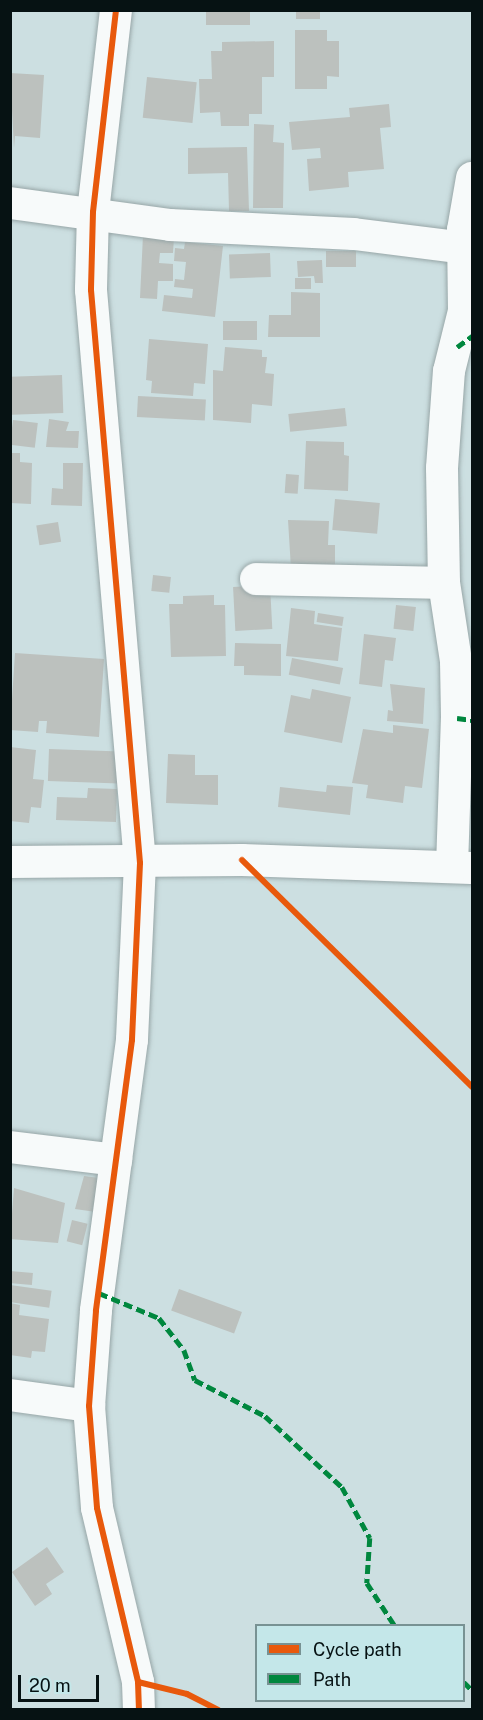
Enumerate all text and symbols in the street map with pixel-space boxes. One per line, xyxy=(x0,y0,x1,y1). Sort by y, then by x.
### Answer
legend xyxy=(255,1624,465,1702)
text: Cycle path xyxy=(313,1639,402,1660)
scale bar xyxy=(21,1663,102,1701)
text: Path xyxy=(313,1669,351,1690)
text: 20 m xyxy=(29,1675,71,1696)

